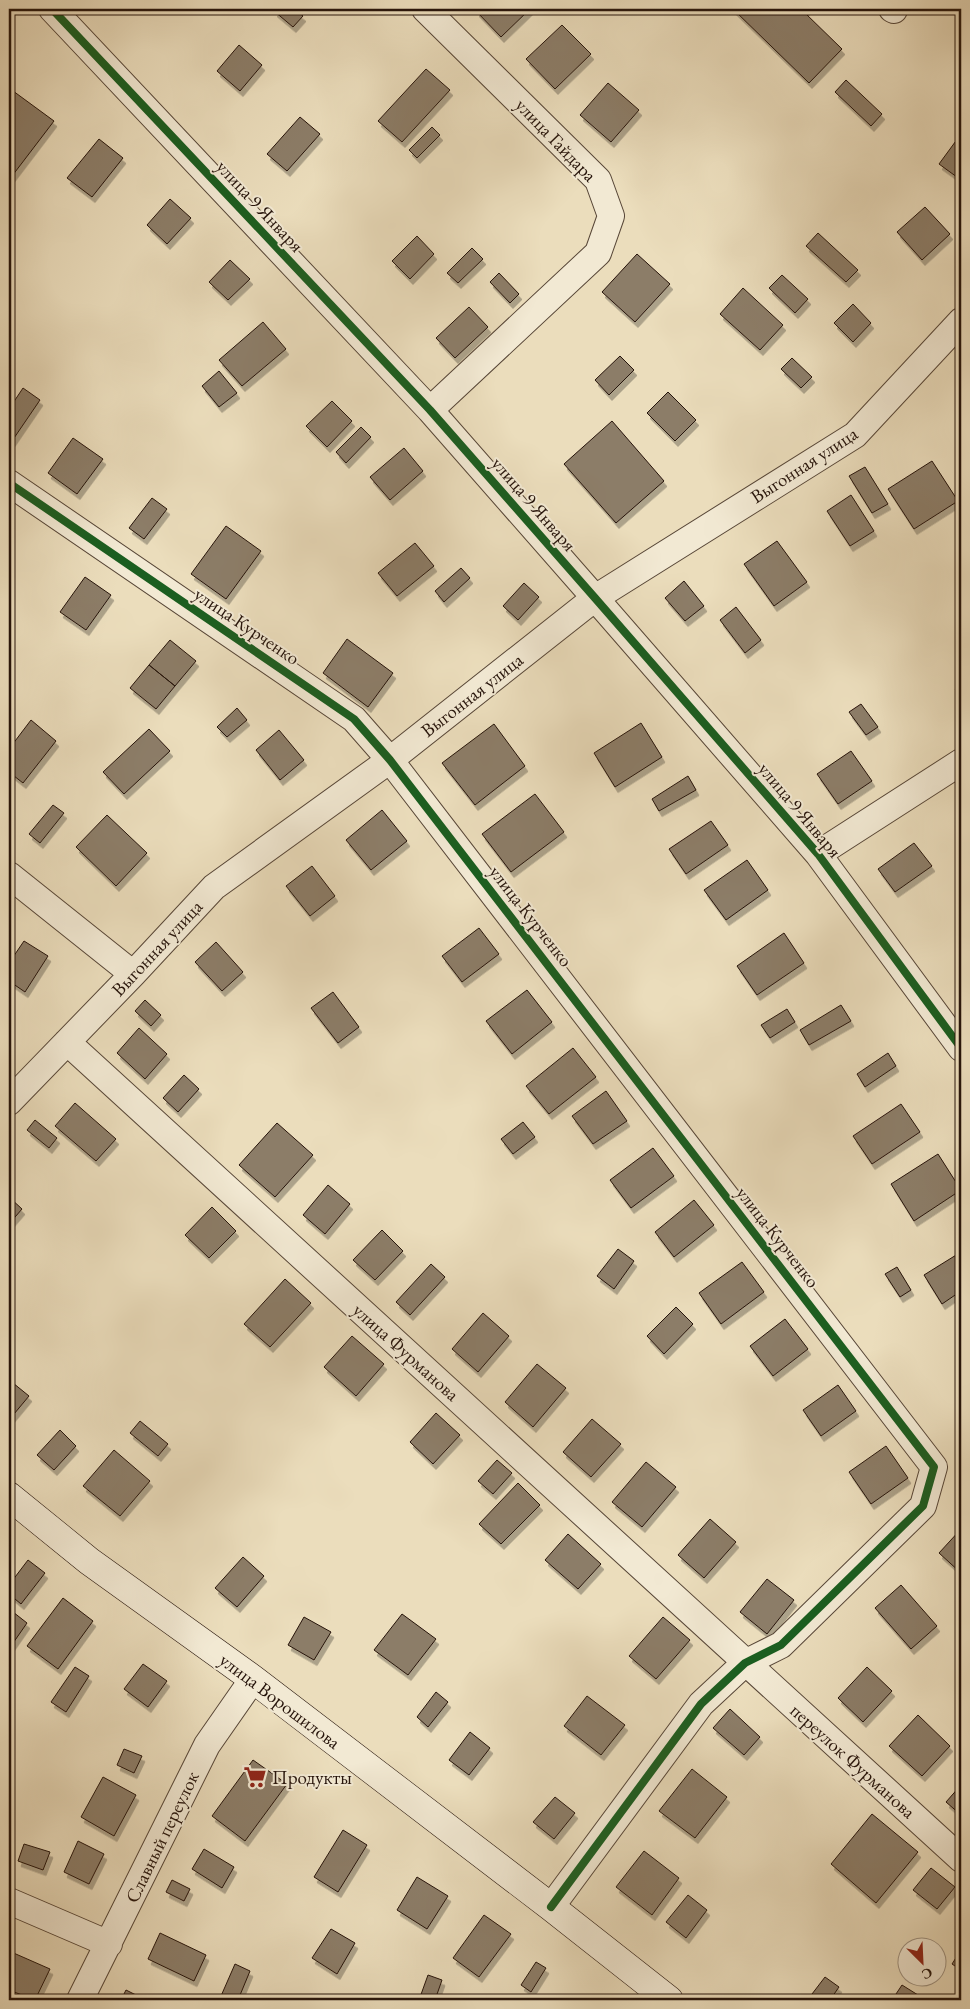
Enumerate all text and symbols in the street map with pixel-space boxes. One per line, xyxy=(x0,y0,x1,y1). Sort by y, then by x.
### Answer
street label: улица Гайдара xyxy=(510,93,602,187)
street label: улица 9 Января xyxy=(211,155,310,258)
street label: Выгонная улица xyxy=(746,421,863,509)
street label: улица 9 Января xyxy=(486,451,582,557)
street label: улица Курченко xyxy=(189,582,305,670)
street label: Выгонная улица xyxy=(416,647,528,743)
street label: улица 9 Января xyxy=(753,757,848,863)
street label: улица Курченко xyxy=(484,860,578,972)
street label: Выгонная улица xyxy=(106,894,208,1001)
street label: улица Курченко xyxy=(731,1181,825,1293)
street label: улица Фурманова xyxy=(347,1298,465,1407)
street label: улица Ворошилова xyxy=(214,1647,346,1755)
street label: переулок Фурманова xyxy=(785,1698,921,1824)
supermarket icon: Продукты xyxy=(242,1764,268,1790)
place label: Продукты xyxy=(272,1765,352,1790)
street label: Славный переулок xyxy=(119,1767,205,1907)
north arrow xyxy=(898,1936,948,1986)
text: С xyxy=(919,1964,935,1984)

